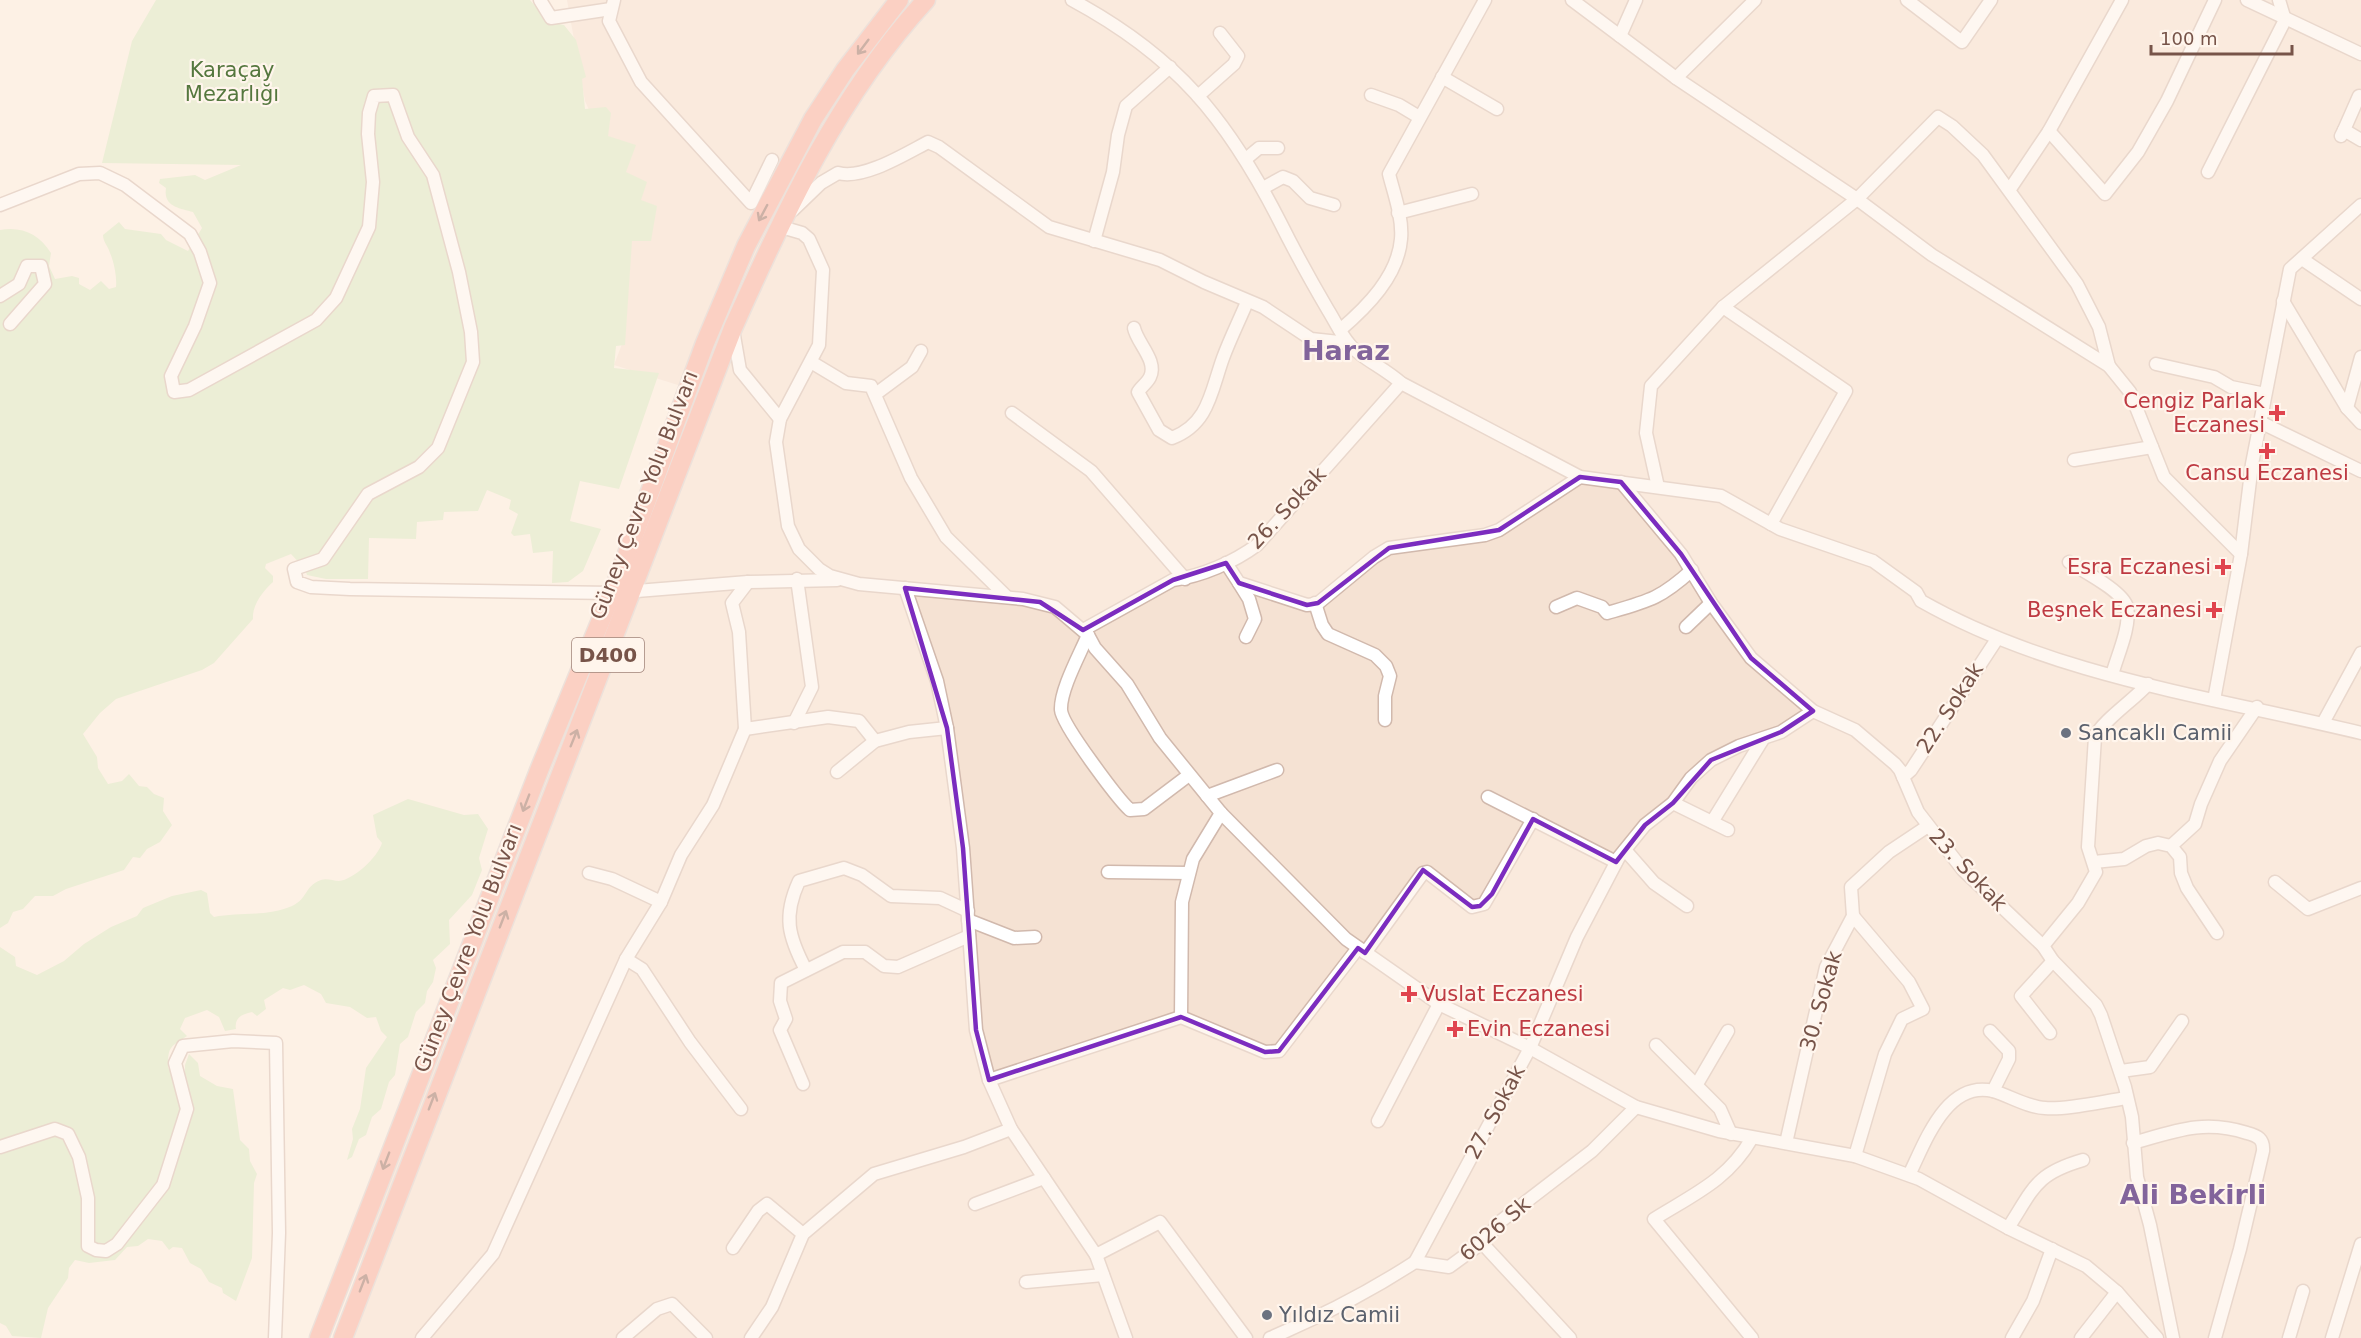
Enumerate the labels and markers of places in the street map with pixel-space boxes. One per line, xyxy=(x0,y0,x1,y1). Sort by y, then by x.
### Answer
place label: Cengiz Parlak Eczanesi xyxy=(2123,389,2266,437)
marker: Cengiz Parlak Eczanesi xyxy=(2270,406,2284,420)
marker: Cansu Eczanesi xyxy=(2260,444,2274,458)
place label: Cansu Eczanesi xyxy=(2185,461,2349,485)
place label: Esra Eczanesi xyxy=(2067,555,2211,579)
marker: Esra Eczanesi xyxy=(2216,560,2230,574)
place label: Beşnek Eczanesi xyxy=(2027,598,2202,622)
marker: Beşnek Eczanesi xyxy=(2207,603,2221,617)
place label: Sancaklı Camii xyxy=(2078,721,2232,745)
marker: Sancaklı Camii xyxy=(2059,726,2073,740)
place label: Vuslat Eczanesi xyxy=(1421,982,1584,1006)
marker: Vuslat Eczanesi xyxy=(1402,987,1416,1001)
place label: Evin Eczanesi xyxy=(1467,1017,1610,1041)
marker: Evin Eczanesi xyxy=(1448,1022,1462,1036)
place label: Yıldız Camii xyxy=(1278,1303,1400,1327)
marker: Yıldız Camii xyxy=(1260,1308,1274,1322)

